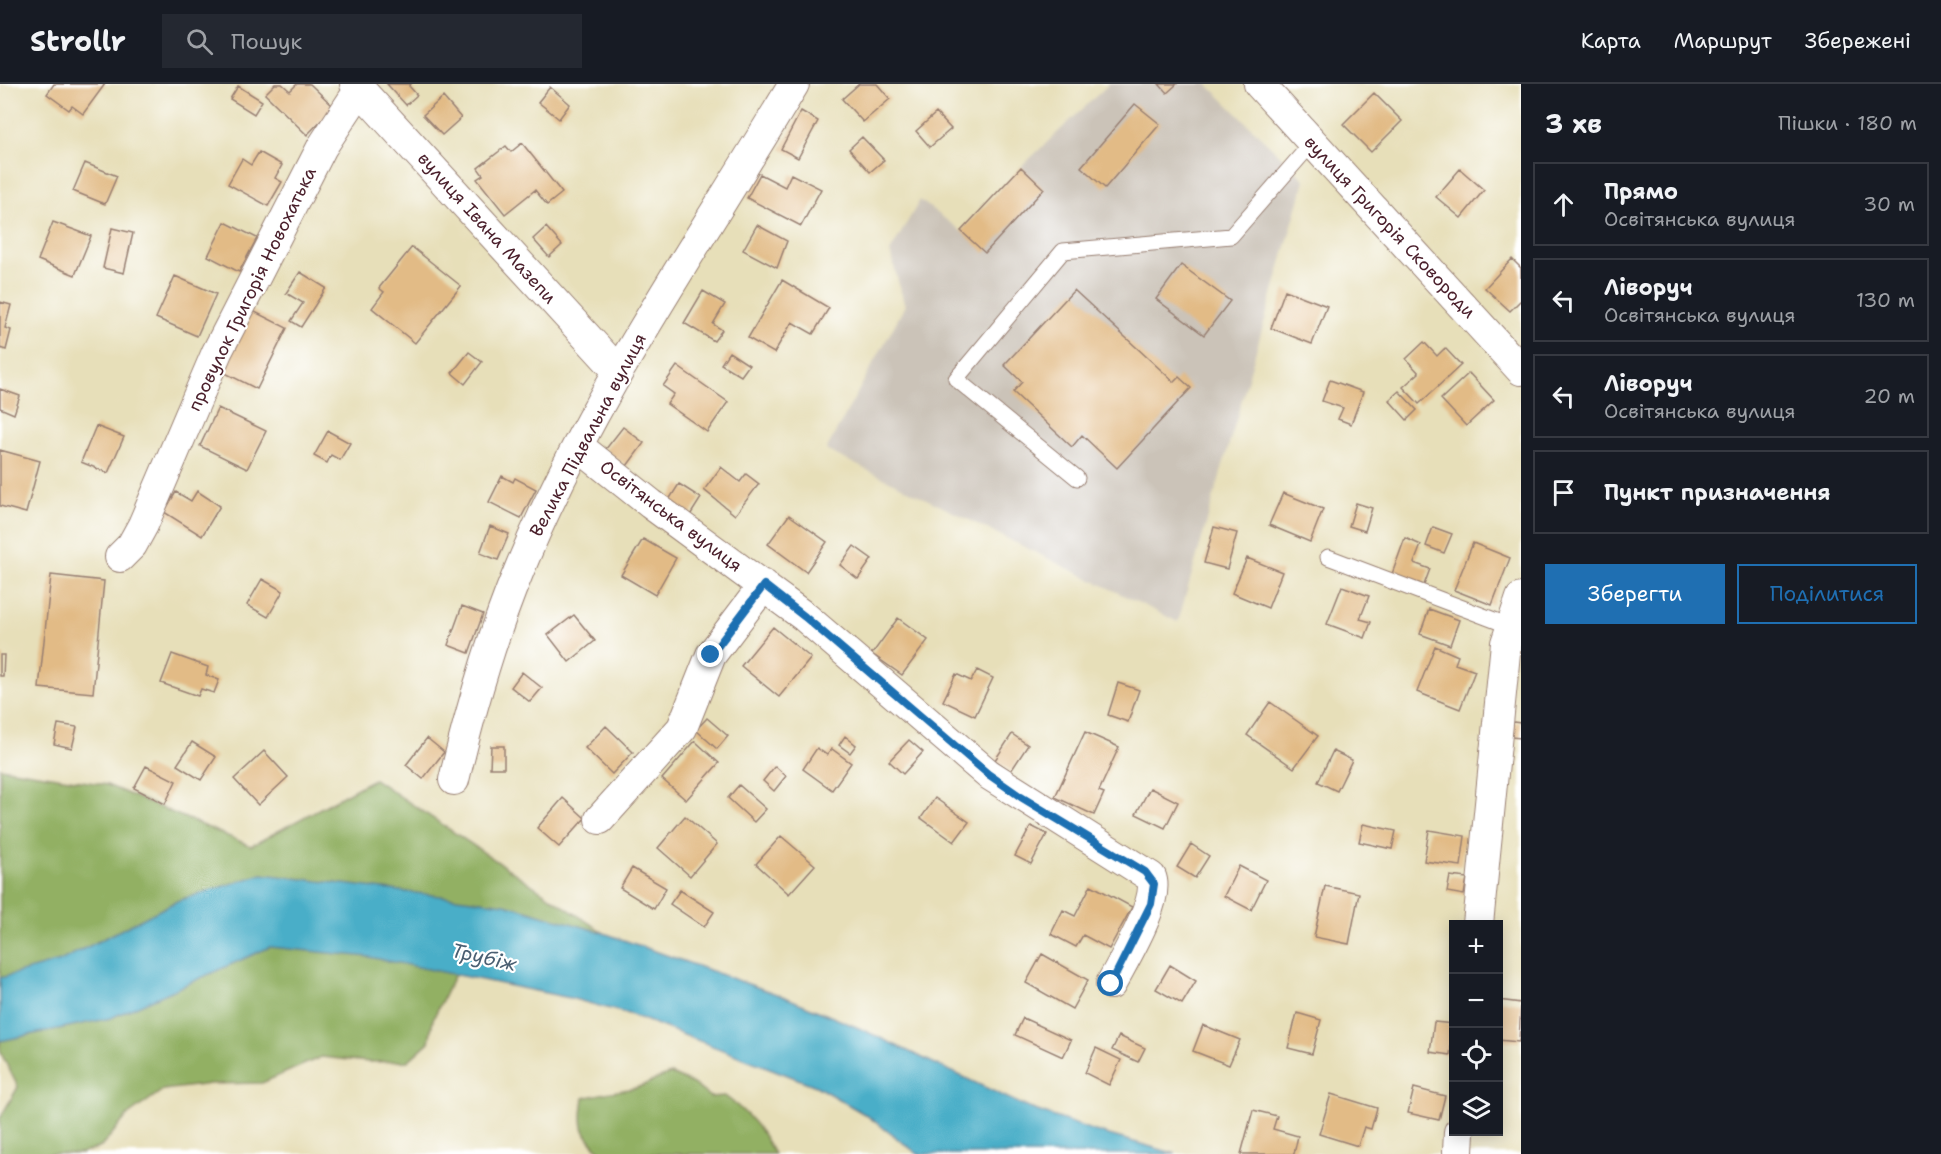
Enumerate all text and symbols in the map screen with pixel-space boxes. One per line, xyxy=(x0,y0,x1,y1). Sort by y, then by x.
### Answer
search box xyxy=(162,14,582,68)
text: Strollr xyxy=(30,22,126,60)
icon: search xyxy=(183,25,216,58)
text: Пошук xyxy=(231,27,302,56)
text: Карта xyxy=(1581,27,1641,55)
text: Маршрут xyxy=(1674,27,1772,55)
text: Збережені xyxy=(1805,27,1911,55)
text: 3 хв xyxy=(1545,106,1602,141)
text: Пішки · 180 m xyxy=(1778,110,1917,136)
street label: вулиця Григорія Сковороди xyxy=(1299,130,1481,324)
street label: вулиця Івана Мазепи xyxy=(412,147,562,309)
street label: провулок Григорія Новохатька xyxy=(182,163,322,415)
text: Прямо xyxy=(1604,177,1678,206)
icon: ahead xyxy=(1547,188,1580,221)
text: 30 m xyxy=(1863,191,1915,217)
text: Освітянська вулиця xyxy=(1604,206,1796,232)
text: Ліворуч xyxy=(1604,273,1692,302)
icon: left xyxy=(1547,284,1580,317)
text: 130 m xyxy=(1856,287,1915,313)
text: Освітянська вулиця xyxy=(1604,302,1796,328)
street label: Велика Підвальна вулиця xyxy=(524,329,652,541)
text: Ліворуч xyxy=(1604,369,1692,398)
icon: left xyxy=(1547,380,1580,413)
text: 20 m xyxy=(1864,383,1915,409)
text: Освітянська вулиця xyxy=(1604,398,1796,424)
street label: Освітянська вулиця xyxy=(595,455,747,577)
icon: arrive xyxy=(1547,476,1580,509)
text: Пункт призначення xyxy=(1604,478,1831,507)
button: Зберегти xyxy=(1545,564,1725,624)
button: Поділитися xyxy=(1737,564,1917,624)
route end xyxy=(697,641,723,667)
map controls xyxy=(1449,920,1503,1136)
button: + xyxy=(1449,920,1503,974)
water label: Трубіж xyxy=(449,937,520,977)
route start xyxy=(1097,970,1123,996)
button: − xyxy=(1449,974,1503,1028)
button: locate xyxy=(1449,1028,1503,1082)
button: layers xyxy=(1449,1082,1503,1136)

